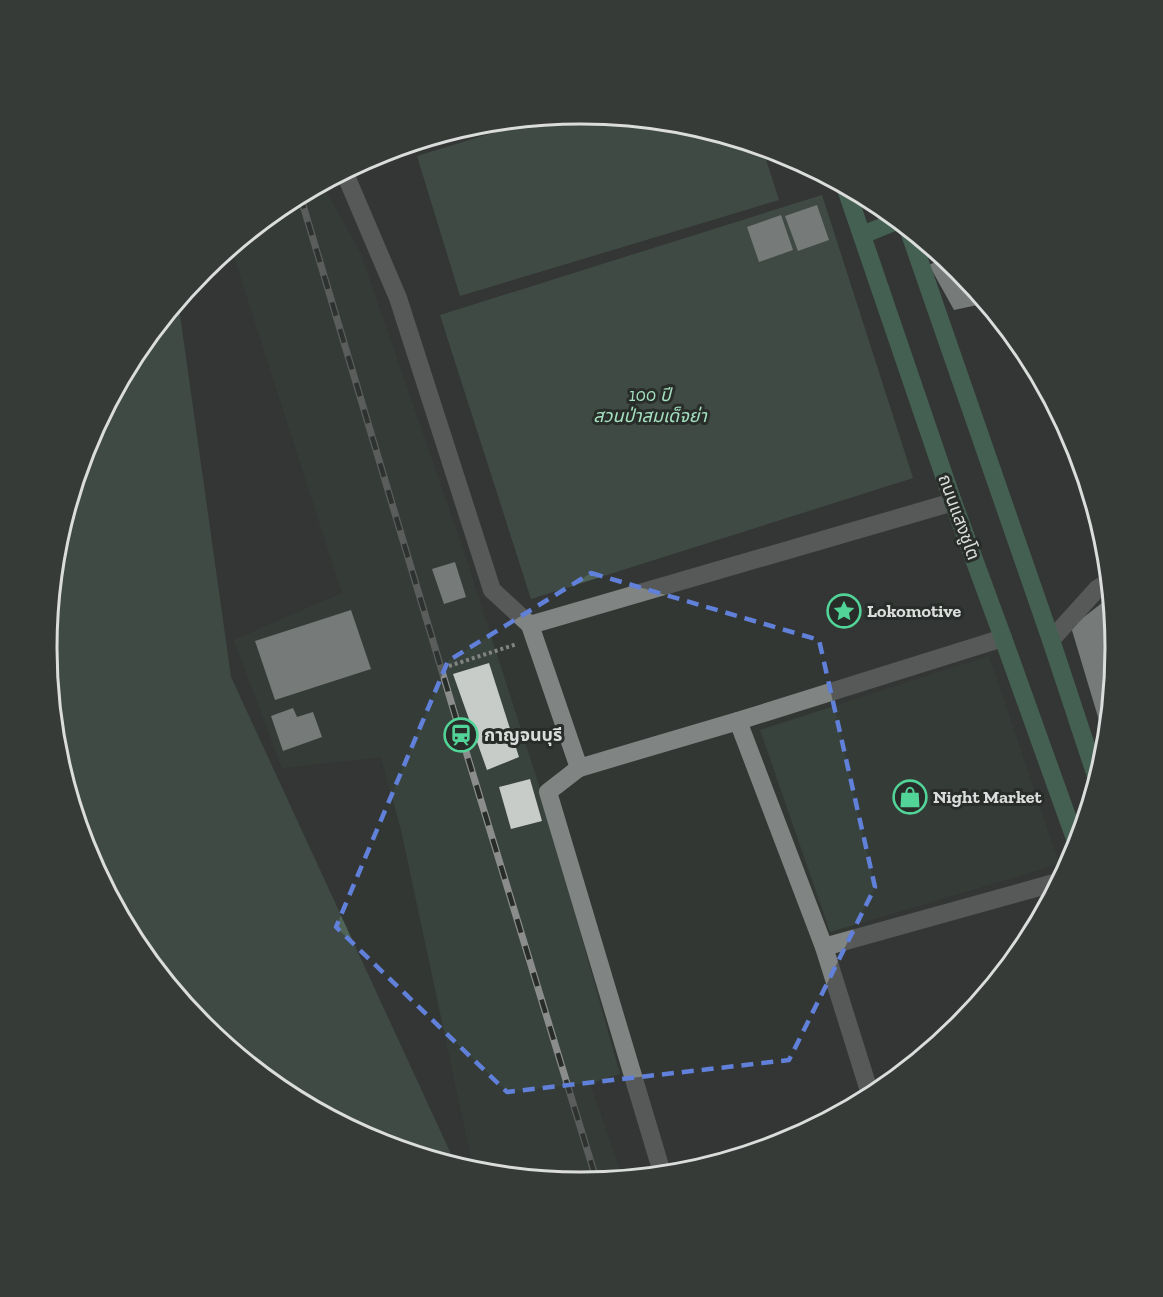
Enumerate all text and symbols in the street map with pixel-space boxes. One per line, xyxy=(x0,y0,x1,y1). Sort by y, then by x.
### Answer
park label: 100 ปี สวนป่าสมเด็จย่า xyxy=(593,384,707,427)
street label: ถนนแสงชูโต xyxy=(932,471,985,563)
place icon: Lokomotive xyxy=(826,593,862,629)
place label: Lokomotive xyxy=(867,600,961,622)
station icon: กาญจนบุรี xyxy=(443,717,479,753)
place label: กาญจนบุรี xyxy=(484,724,562,746)
shop icon: Night Market xyxy=(892,779,928,815)
place label: Night Market xyxy=(933,786,1042,808)

